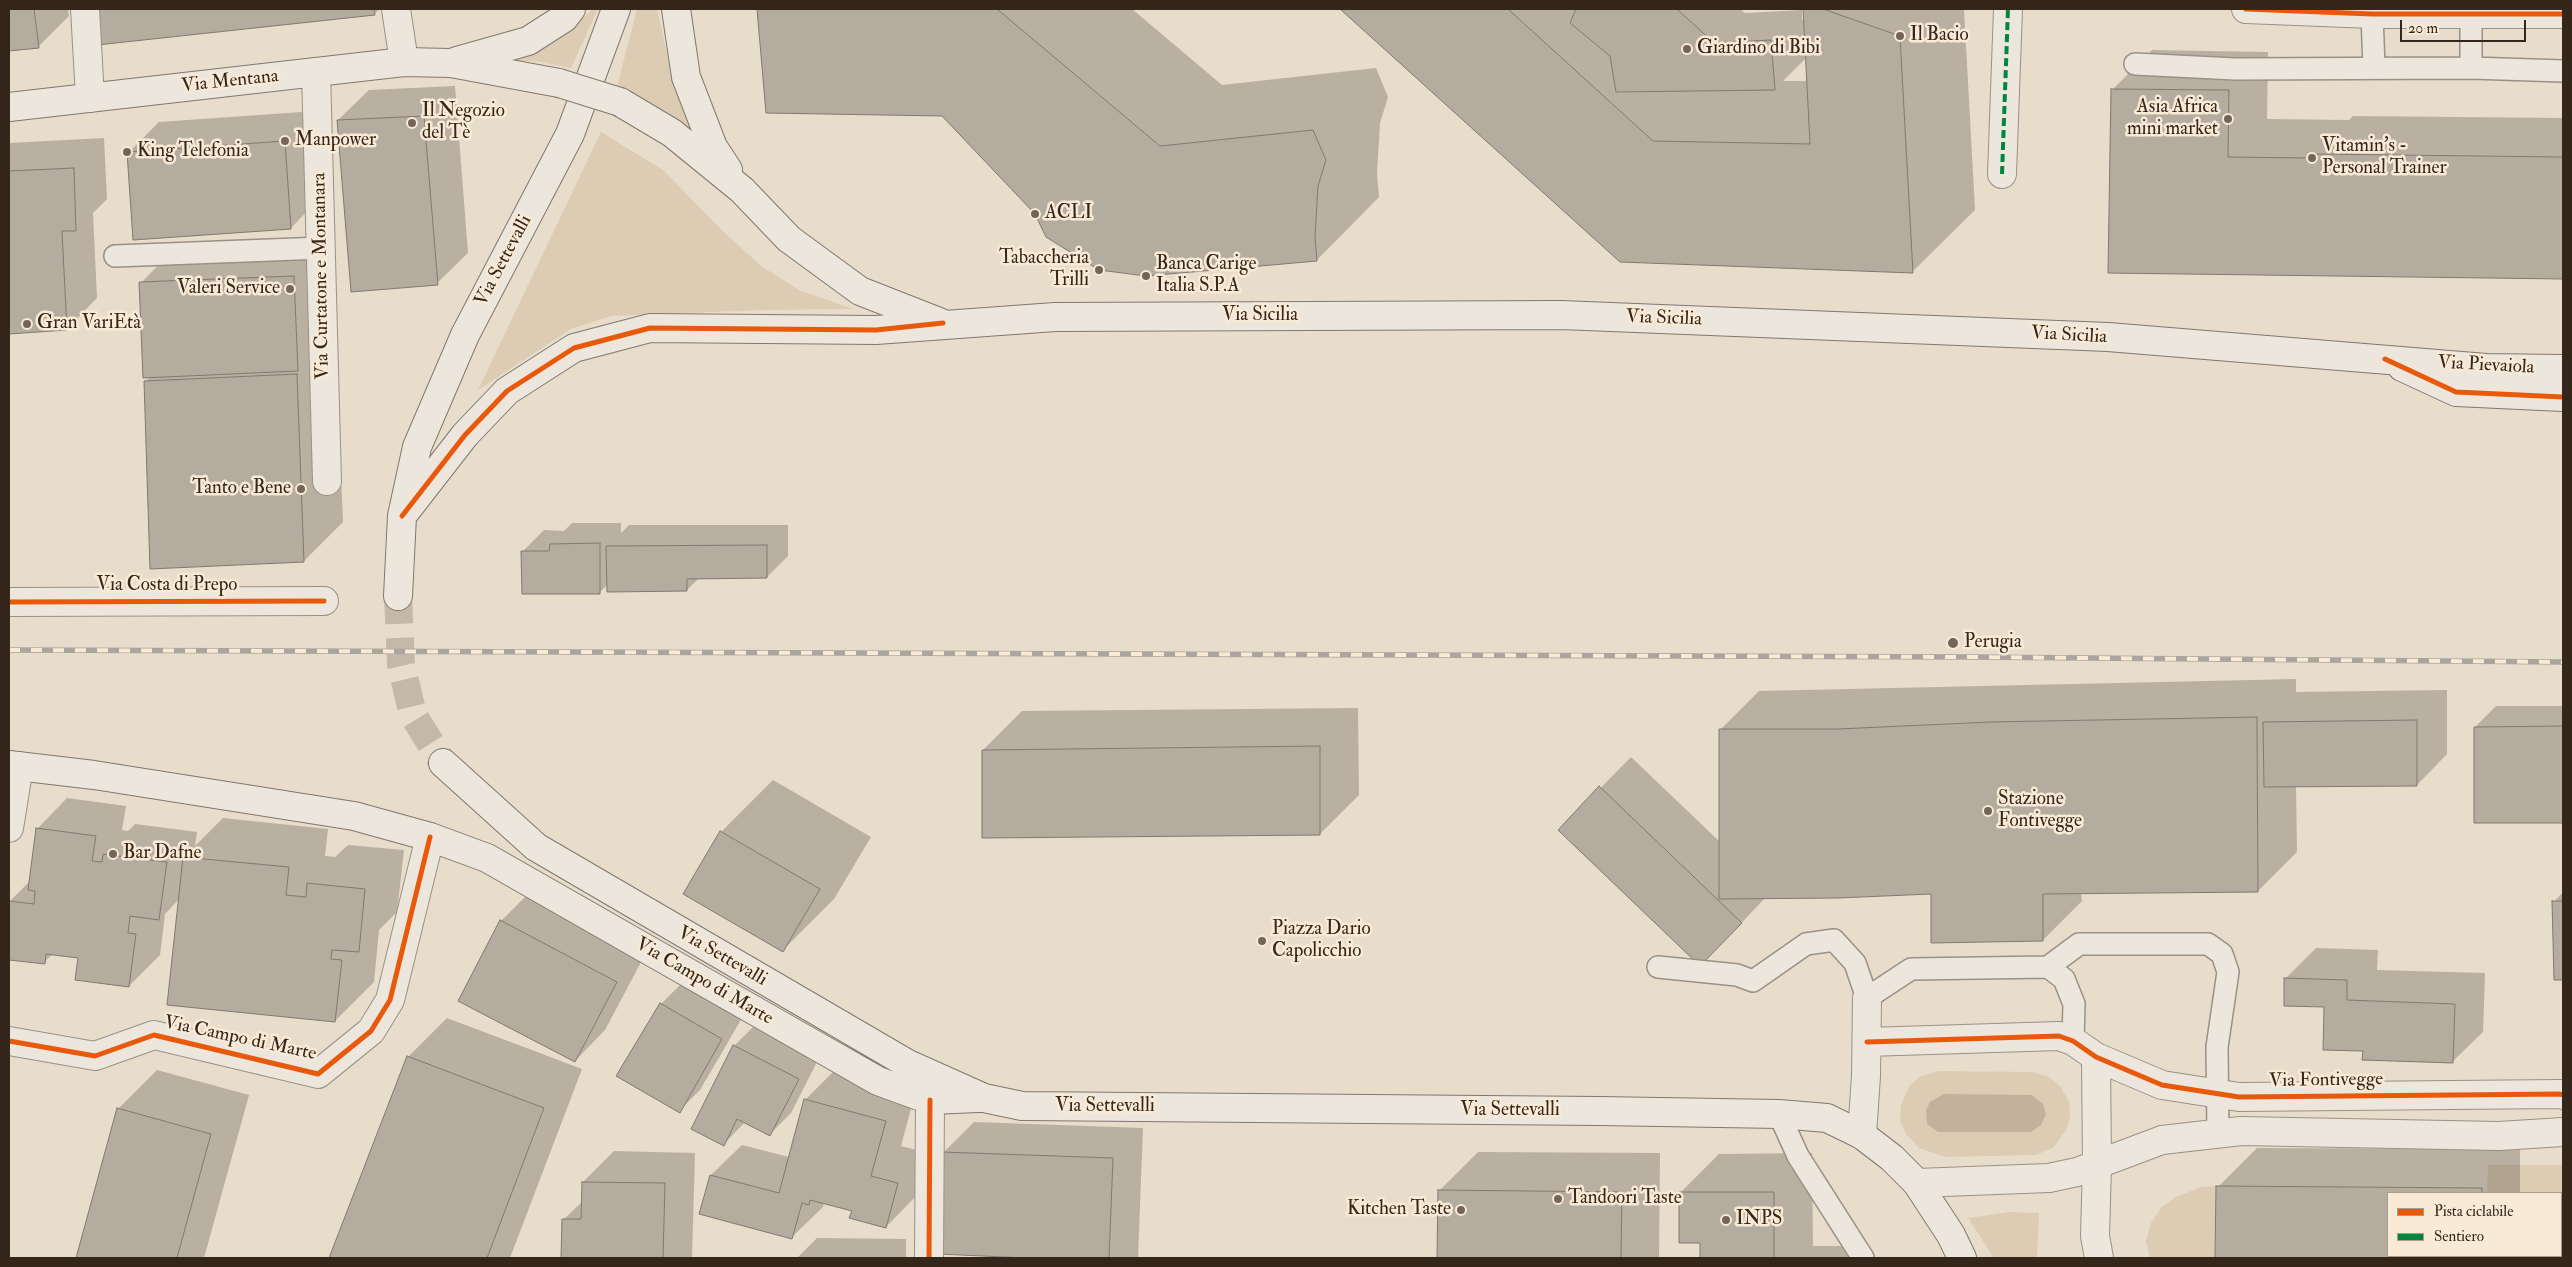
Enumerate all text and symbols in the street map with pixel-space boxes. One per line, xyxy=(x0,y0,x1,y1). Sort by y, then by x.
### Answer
scale bar xyxy=(2402,10,2528,42)
text: 20 m xyxy=(2408,19,2438,38)
place label: Il Bacio xyxy=(1910,25,1969,47)
marker: Il Bacio xyxy=(1894,30,1906,42)
place label: Giardino di Bibi xyxy=(1697,38,1820,60)
marker: Giardino di Bibi xyxy=(1681,43,1693,55)
street label: Via Mentana xyxy=(180,66,280,98)
place label: Asia Africa mini market xyxy=(2127,97,2218,141)
place label: Il Negozio del Tè xyxy=(422,101,505,145)
marker: Asia Africa mini market xyxy=(2222,113,2234,125)
marker: Il Negozio del Tè xyxy=(406,117,418,129)
place label: Manpower xyxy=(295,130,376,152)
marker: Manpower xyxy=(279,135,291,147)
place label: Vitamin's - Personal Trainer xyxy=(2322,136,2447,180)
place label: King Telefonia xyxy=(137,141,249,163)
marker: King Telefonia xyxy=(121,146,133,158)
marker: Vitamin's - Personal Trainer xyxy=(2306,152,2318,164)
street label: Via Curtatone e Montanara xyxy=(309,172,335,380)
place label: ACLI xyxy=(1045,203,1092,225)
marker: ACLI xyxy=(1029,208,1041,220)
street label: Via Settevalli xyxy=(471,212,537,310)
place label: Tabaccheria Trilli xyxy=(999,248,1089,292)
place label: Banca Carige Italia S.P.A xyxy=(1156,254,1257,298)
marker: Tabaccheria Trilli xyxy=(1093,264,1105,276)
marker: Banca Carige Italia S.P.A xyxy=(1140,270,1152,282)
place label: Valeri Service xyxy=(177,278,280,300)
marker: Valeri Service xyxy=(284,283,296,295)
street label: Via Sicilia xyxy=(1222,305,1298,327)
street label: Via Sicilia xyxy=(1626,306,1702,332)
place label: Gran VariEtà xyxy=(37,313,141,335)
marker: Gran VariEtà xyxy=(21,318,33,330)
street label: Via Sicilia xyxy=(2030,323,2108,349)
street label: Via Pievaiola xyxy=(2437,352,2535,380)
place label: Tanto e Bene xyxy=(192,478,291,500)
marker: Tanto e Bene xyxy=(295,483,307,495)
street label: Via Costa di Prepo xyxy=(97,575,237,597)
place label: Perugia xyxy=(1964,632,2022,654)
marker: Perugia xyxy=(1946,636,1960,650)
place label: Stazione Fontivegge xyxy=(1998,789,2082,833)
marker: Stazione Fontivegge xyxy=(1982,805,1994,817)
place label: Bar Dafne xyxy=(123,843,202,865)
marker: Bar Dafne xyxy=(107,848,119,860)
place label: Piazza Dario Capolicchio xyxy=(1272,919,1371,963)
street label: Via Settevalli xyxy=(673,922,771,992)
street label: Via Campo di Marte xyxy=(631,933,777,1031)
marker: Piazza Dario Capolicchio xyxy=(1256,935,1268,947)
street label: Via Campo di Marte xyxy=(162,1012,318,1066)
street label: Via Fontivegge xyxy=(2269,1069,2383,1093)
street label: Via Settevalli xyxy=(1055,1096,1155,1118)
street label: Via Settevalli xyxy=(1460,1100,1560,1122)
place label: Tandoori Taste xyxy=(1568,1188,1682,1210)
legend xyxy=(2387,1192,2562,1257)
marker: Tandoori Taste xyxy=(1552,1193,1564,1205)
place label: Kitchen Taste xyxy=(1347,1199,1451,1221)
text: Pista ciclabile xyxy=(2434,1202,2513,1221)
marker: Kitchen Taste xyxy=(1455,1204,1467,1216)
place label: INPS xyxy=(1736,1209,1782,1231)
marker: INPS xyxy=(1720,1214,1732,1226)
text: Sentiero xyxy=(2434,1227,2484,1246)

